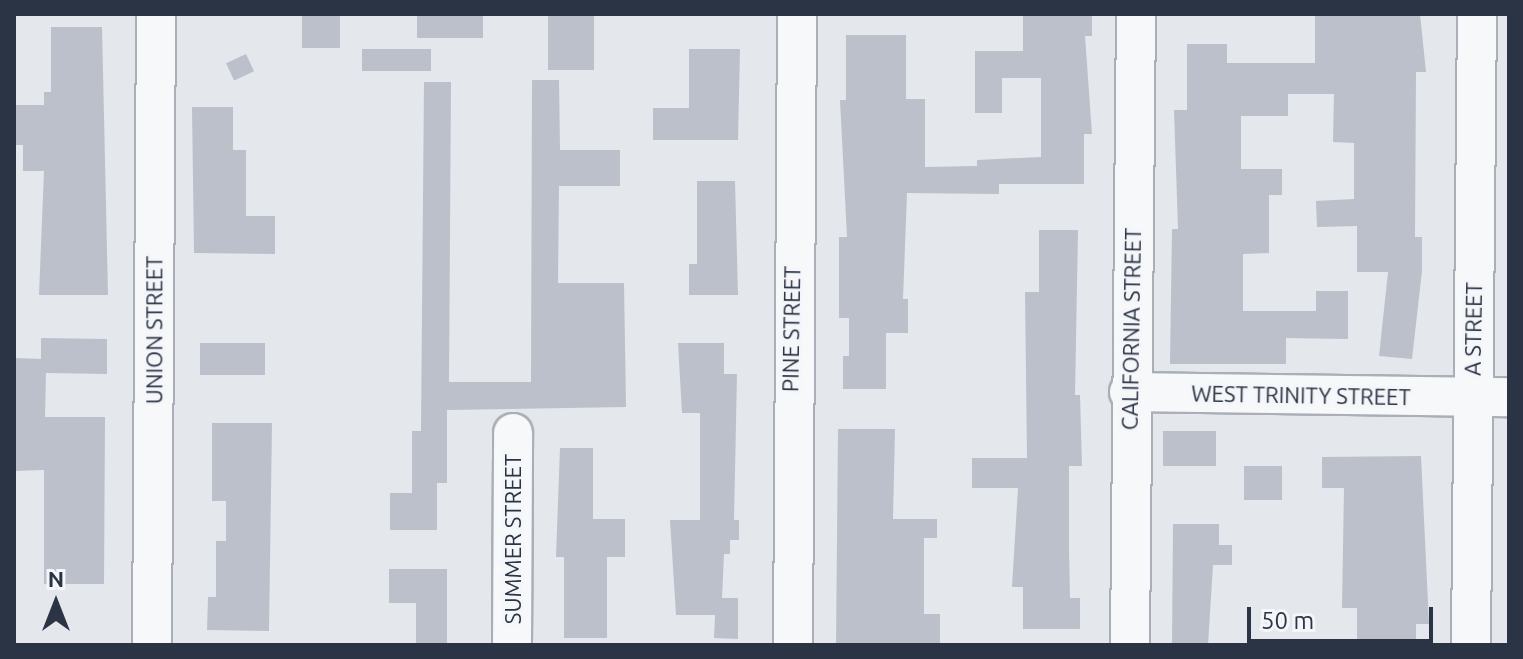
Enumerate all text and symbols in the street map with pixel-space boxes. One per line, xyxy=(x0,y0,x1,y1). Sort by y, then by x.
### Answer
street label: CALIFORNIA STREET xyxy=(1116,228,1146,430)
street label: UNION STREET xyxy=(141,256,167,404)
street label: PINE STREET xyxy=(777,266,805,392)
street label: A STREET xyxy=(1459,282,1487,376)
street label: WEST TRINITY STREET xyxy=(1191,380,1411,410)
street label: SUMMER STREET xyxy=(500,454,526,624)
north arrow xyxy=(16,563,96,643)
text: N xyxy=(48,566,64,591)
scale bar xyxy=(1251,591,1437,641)
text: 50 m xyxy=(1261,607,1314,634)

